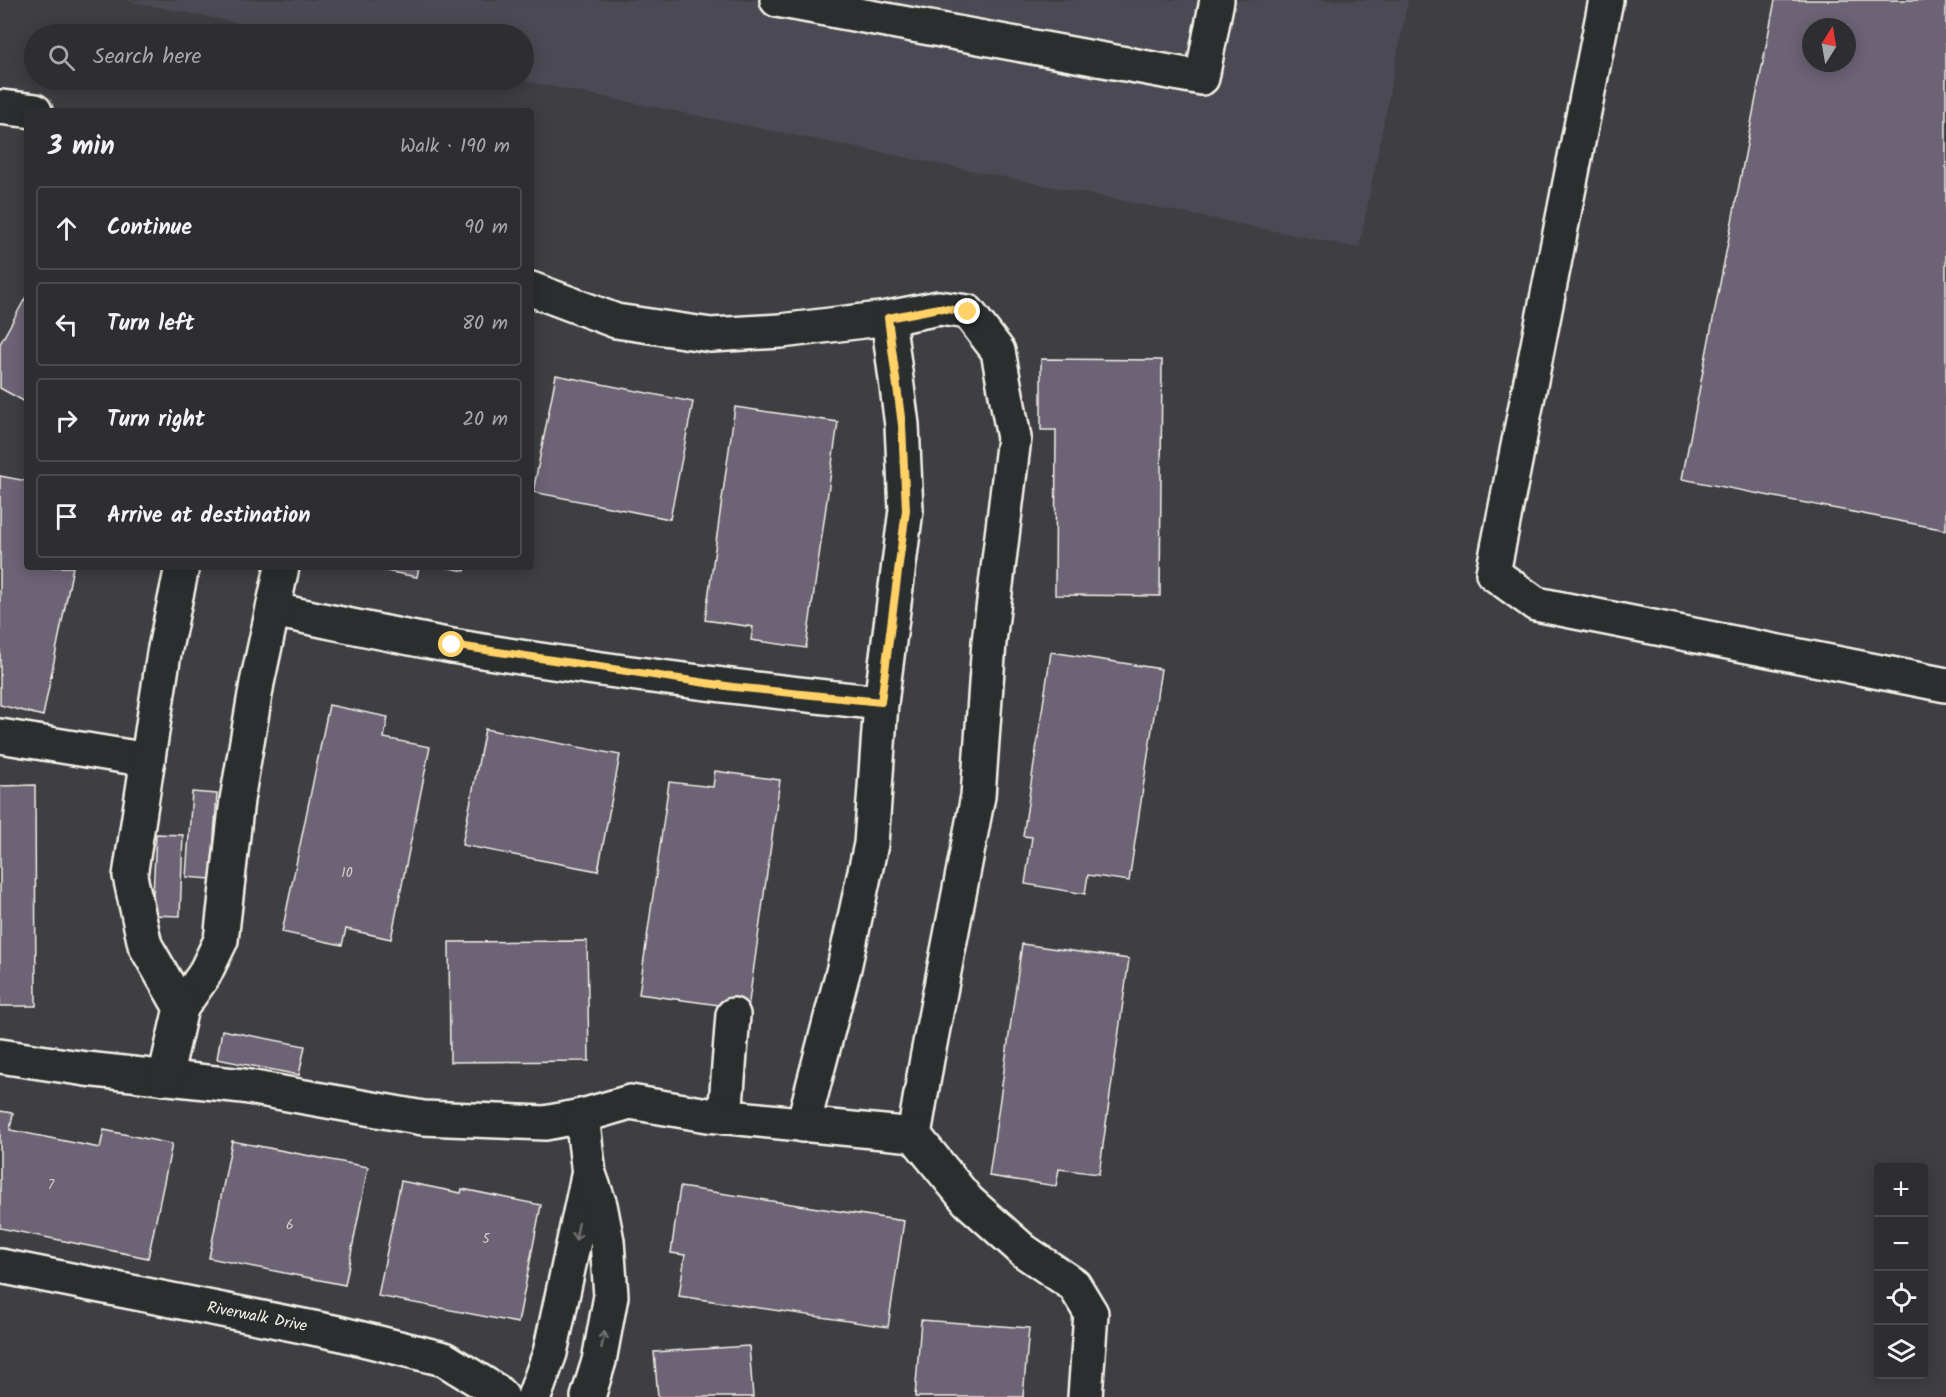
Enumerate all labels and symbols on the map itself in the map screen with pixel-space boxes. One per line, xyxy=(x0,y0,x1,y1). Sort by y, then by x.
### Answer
north arrow xyxy=(1802,18,1856,72)
route end xyxy=(954,298,980,324)
route start xyxy=(438,631,464,657)
house number: 10 xyxy=(341,862,353,884)
house number: 7 xyxy=(48,1174,55,1196)
house number: 6 xyxy=(286,1214,294,1236)
one-way arrow xyxy=(571,1221,582,1241)
house number: 5 xyxy=(482,1228,491,1250)
street label: Riverwalk Drive xyxy=(205,1295,309,1339)
one-way arrow xyxy=(598,1331,609,1351)

